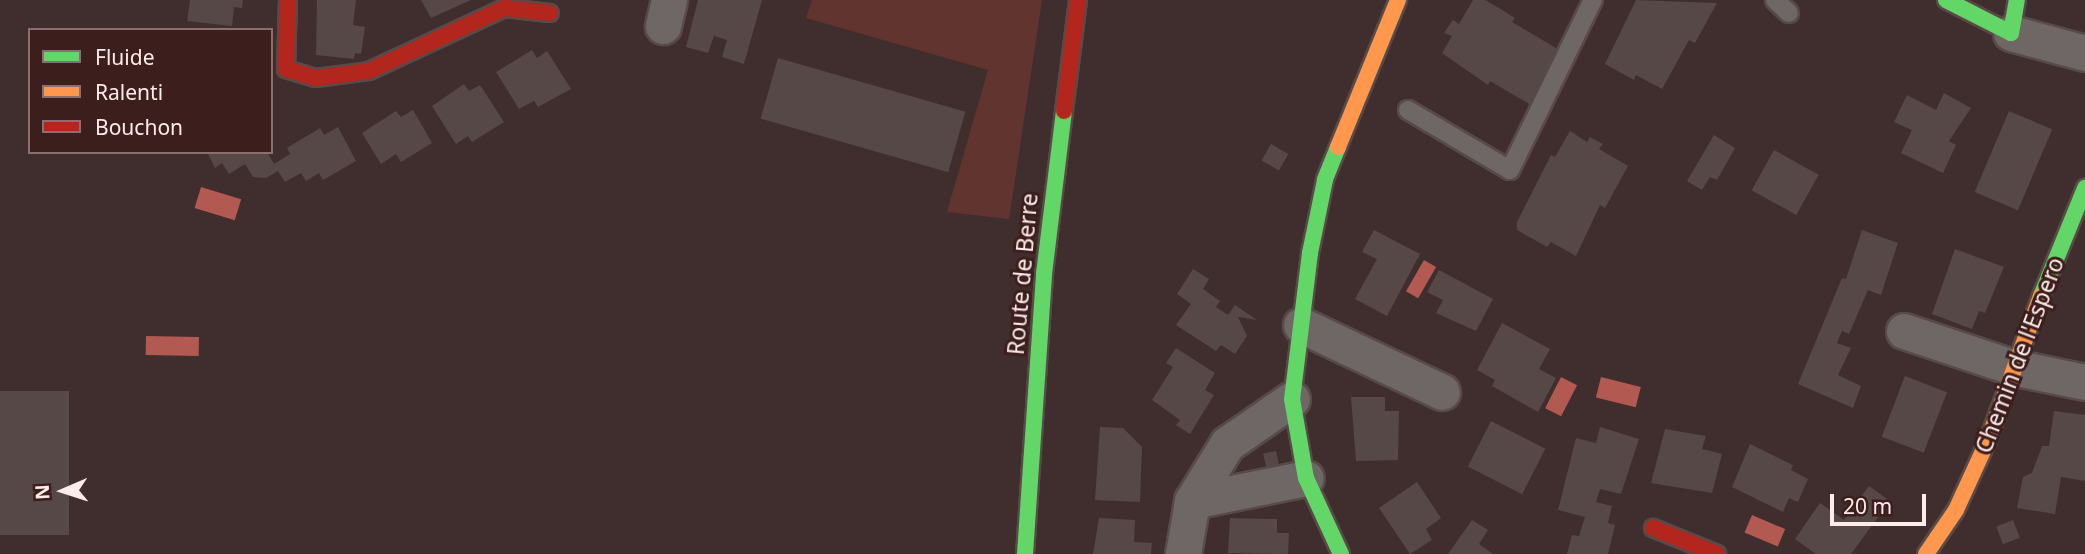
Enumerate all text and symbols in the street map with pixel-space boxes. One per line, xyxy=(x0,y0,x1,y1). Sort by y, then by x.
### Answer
legend xyxy=(28,28,273,154)
text: Fluide xyxy=(95,43,154,71)
text: Ralenti xyxy=(95,78,163,106)
text: Bouchon xyxy=(95,113,183,141)
street label: Route de Berre xyxy=(1001,192,1043,356)
street label: Chemin de l'Espero xyxy=(1969,253,2069,457)
north arrow xyxy=(28,456,98,526)
scale bar xyxy=(1833,480,1929,524)
text: N xyxy=(29,484,55,501)
text: 20 m xyxy=(1843,492,1892,520)

